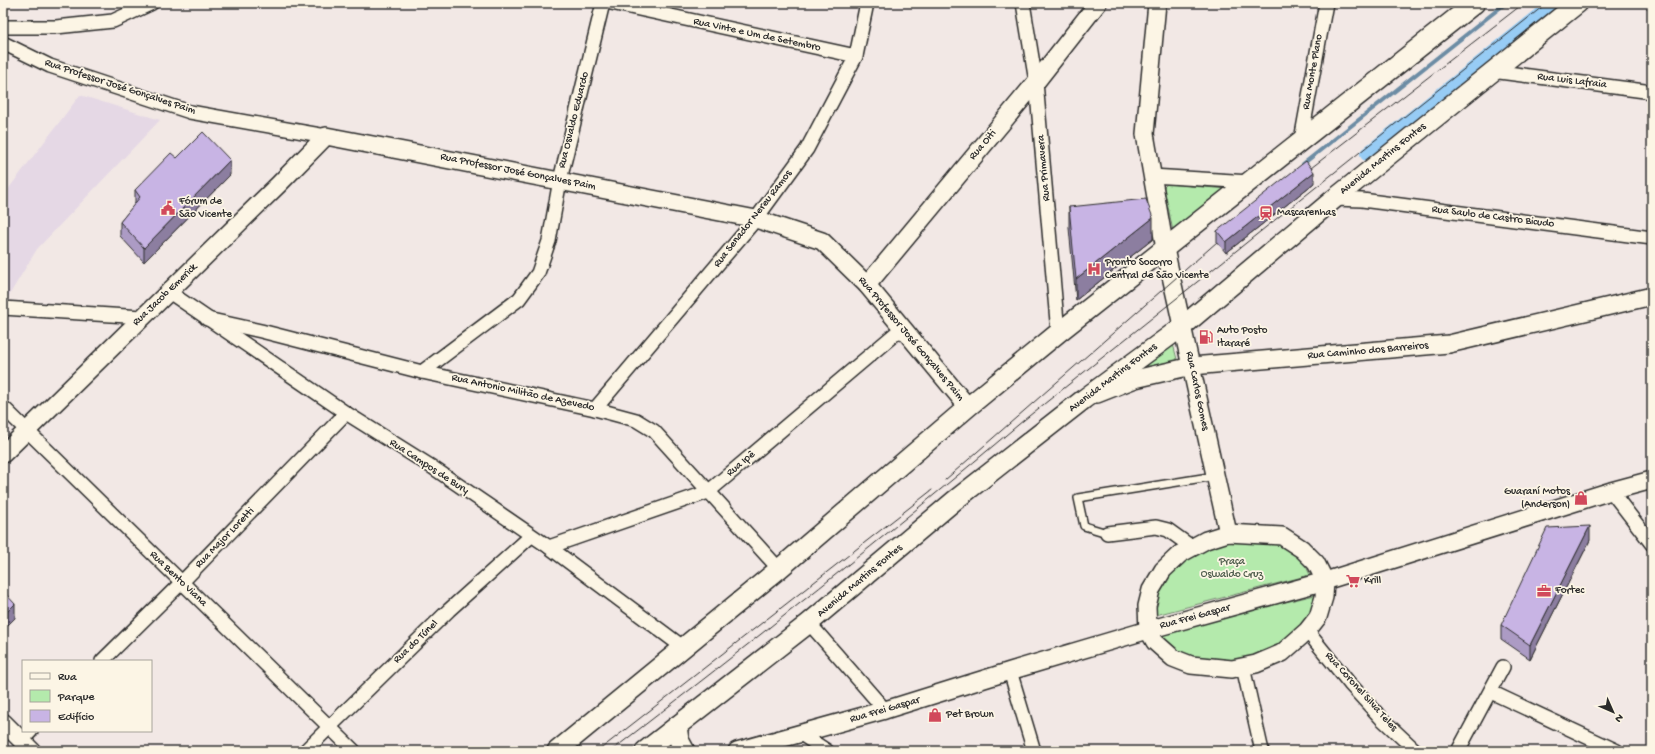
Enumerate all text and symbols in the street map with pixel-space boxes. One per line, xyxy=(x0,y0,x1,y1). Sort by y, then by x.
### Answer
street label: Rua Vinte e Um de Setembro xyxy=(692,16,822,54)
street label: Rua Monte Plano xyxy=(1300,33,1326,111)
street label: Rua Professor José Gonçalves Paim xyxy=(43,56,198,117)
street label: Rua Osvaldo Eduardo xyxy=(556,70,592,170)
street label: Rua Luis Lafraia xyxy=(1537,70,1608,91)
street label: Avenida Martins Fontes xyxy=(1338,120,1429,197)
street label: Rua Oiti xyxy=(967,128,999,162)
street label: Rua Primavera xyxy=(1035,134,1053,202)
street label: Rua Professor José Gonçalves Paim xyxy=(439,150,597,193)
street label: Rua Senador Nereu Ramos xyxy=(711,167,795,270)
place label: Fórum de São Vicente xyxy=(178,196,232,221)
public building icon: Fórum de São Vicente xyxy=(160,200,176,216)
street label: Rua Saulo de Castro Bicudo xyxy=(1431,204,1555,231)
station icon: Mascarenhas xyxy=(1258,205,1274,221)
place label: Mascarenhas xyxy=(1277,207,1336,219)
place label: Pronto Socorro Central de São Vicente xyxy=(1104,257,1209,282)
street label: Rua Jacob Emerick xyxy=(130,261,200,329)
hospital icon: Pronto Socorro Central de São Vicente xyxy=(1086,261,1102,277)
street label: Rua Professor José Gonçalves Paim xyxy=(856,274,967,404)
place label: Auto Posto Itararé xyxy=(1217,325,1268,350)
fuel station icon: Auto Posto Itararé xyxy=(1198,329,1214,345)
street label: Avenida Martins Fontes xyxy=(1067,340,1160,415)
street label: Rua Caminho dos Barreiros xyxy=(1307,340,1430,362)
street label: Rua Carlos Gomes xyxy=(1183,350,1211,433)
street label: Rua Antonio Militão de Azevedo xyxy=(451,372,596,414)
street label: Rua Campos de Bury xyxy=(387,437,471,497)
street label: Rua Ipê xyxy=(724,448,758,479)
place label: Guaraní Motos (Anderson) xyxy=(1504,486,1571,511)
shop icon: Guaraní Motos (Anderson) xyxy=(1573,490,1589,506)
street label: Rua Major Loretti xyxy=(193,505,257,571)
street label: Avenida Martins Fontes xyxy=(815,541,906,620)
street label: Rua Bento Viana xyxy=(147,549,210,610)
park label: Praça Oswaldo Cruz xyxy=(1201,556,1264,581)
supermarket icon: Krill xyxy=(1345,573,1361,589)
place label: Krill xyxy=(1364,575,1382,587)
office icon: Fortec xyxy=(1536,583,1552,599)
place label: Fortec xyxy=(1554,585,1585,597)
street label: Rua Frei Gaspar xyxy=(1159,602,1233,632)
street label: Rua do Túnel xyxy=(391,617,441,666)
street label: Rua Coronel Silva Teles xyxy=(1322,650,1400,735)
legend xyxy=(22,660,152,732)
text: Rua xyxy=(58,671,77,685)
text: Parque xyxy=(57,691,95,705)
north arrow xyxy=(1593,692,1633,732)
street label: Rua Frei Gaspar xyxy=(849,694,922,726)
shop icon: Pet Brown xyxy=(927,707,943,723)
place label: Pet Brown xyxy=(945,709,995,721)
text: Edifício xyxy=(58,711,94,725)
text: N xyxy=(1612,711,1625,724)

